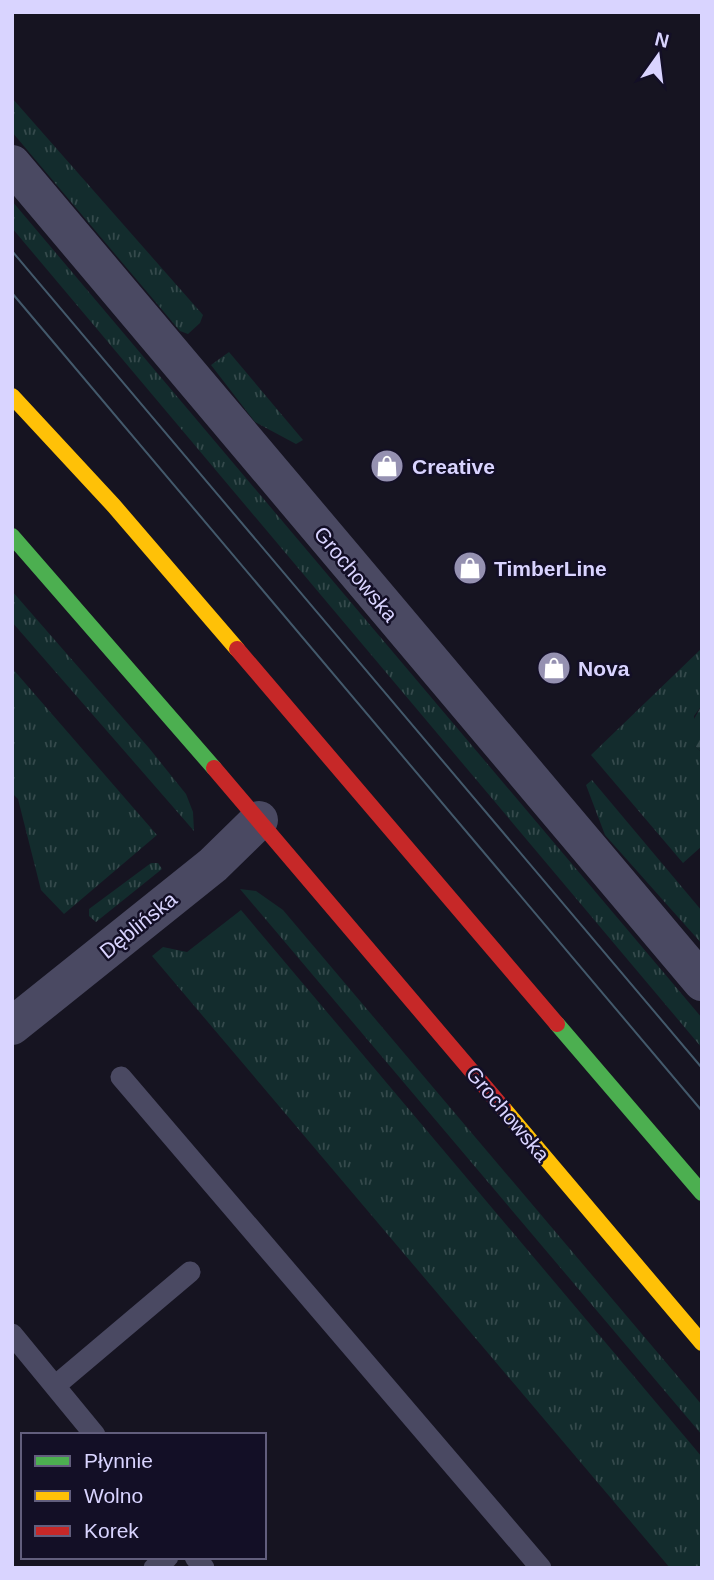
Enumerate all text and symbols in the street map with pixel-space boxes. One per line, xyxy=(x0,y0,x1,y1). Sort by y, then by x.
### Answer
north arrow xyxy=(623,21,693,91)
text: N xyxy=(653,28,671,52)
shop icon: Creative xyxy=(368,447,406,485)
place label: Creative xyxy=(412,455,495,478)
street label: Grochowska xyxy=(310,522,403,626)
shop icon: TimberLine xyxy=(451,549,489,587)
place label: TimberLine xyxy=(494,557,607,580)
shop icon: Nova xyxy=(535,649,573,687)
place label: Nova xyxy=(578,657,630,680)
street label: Dęblińska xyxy=(95,887,181,963)
street label: Grochowska xyxy=(462,1062,555,1166)
legend xyxy=(21,1433,266,1559)
text: Płynnie xyxy=(84,1449,153,1472)
text: Wolno xyxy=(84,1484,143,1507)
text: Korek xyxy=(84,1519,139,1542)

